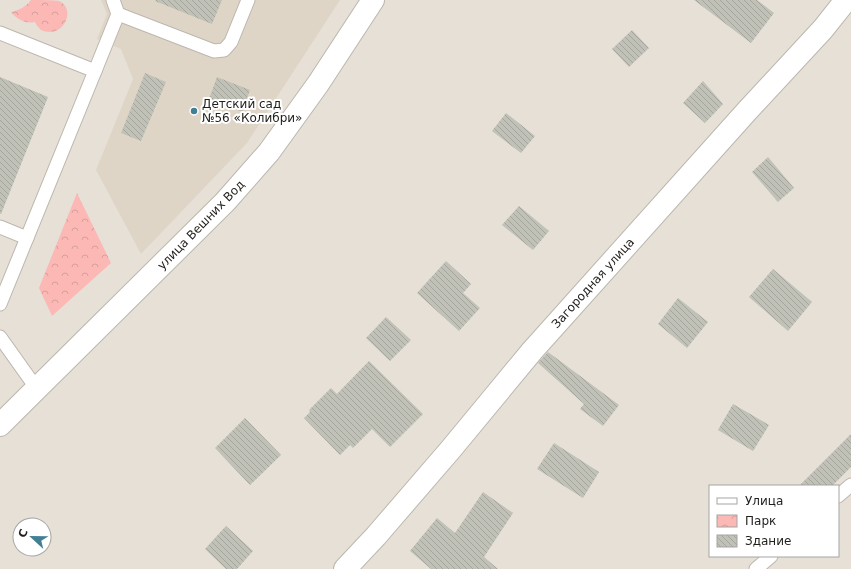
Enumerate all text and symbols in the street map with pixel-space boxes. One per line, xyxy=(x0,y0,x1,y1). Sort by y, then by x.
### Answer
place label: Детский сад №56 «Колибри» xyxy=(202,97,302,125)
marker: Детский сад №56 «Колибри» xyxy=(189,106,199,116)
street label: улица Вешних Вод xyxy=(155,177,247,273)
street label: Загородная улица xyxy=(549,235,637,331)
legend xyxy=(709,485,839,557)
text: Улица xyxy=(745,494,783,508)
text: Парк xyxy=(745,514,776,528)
north arrow xyxy=(12,517,52,557)
text: С xyxy=(16,527,31,540)
text: Здание xyxy=(745,534,791,548)

